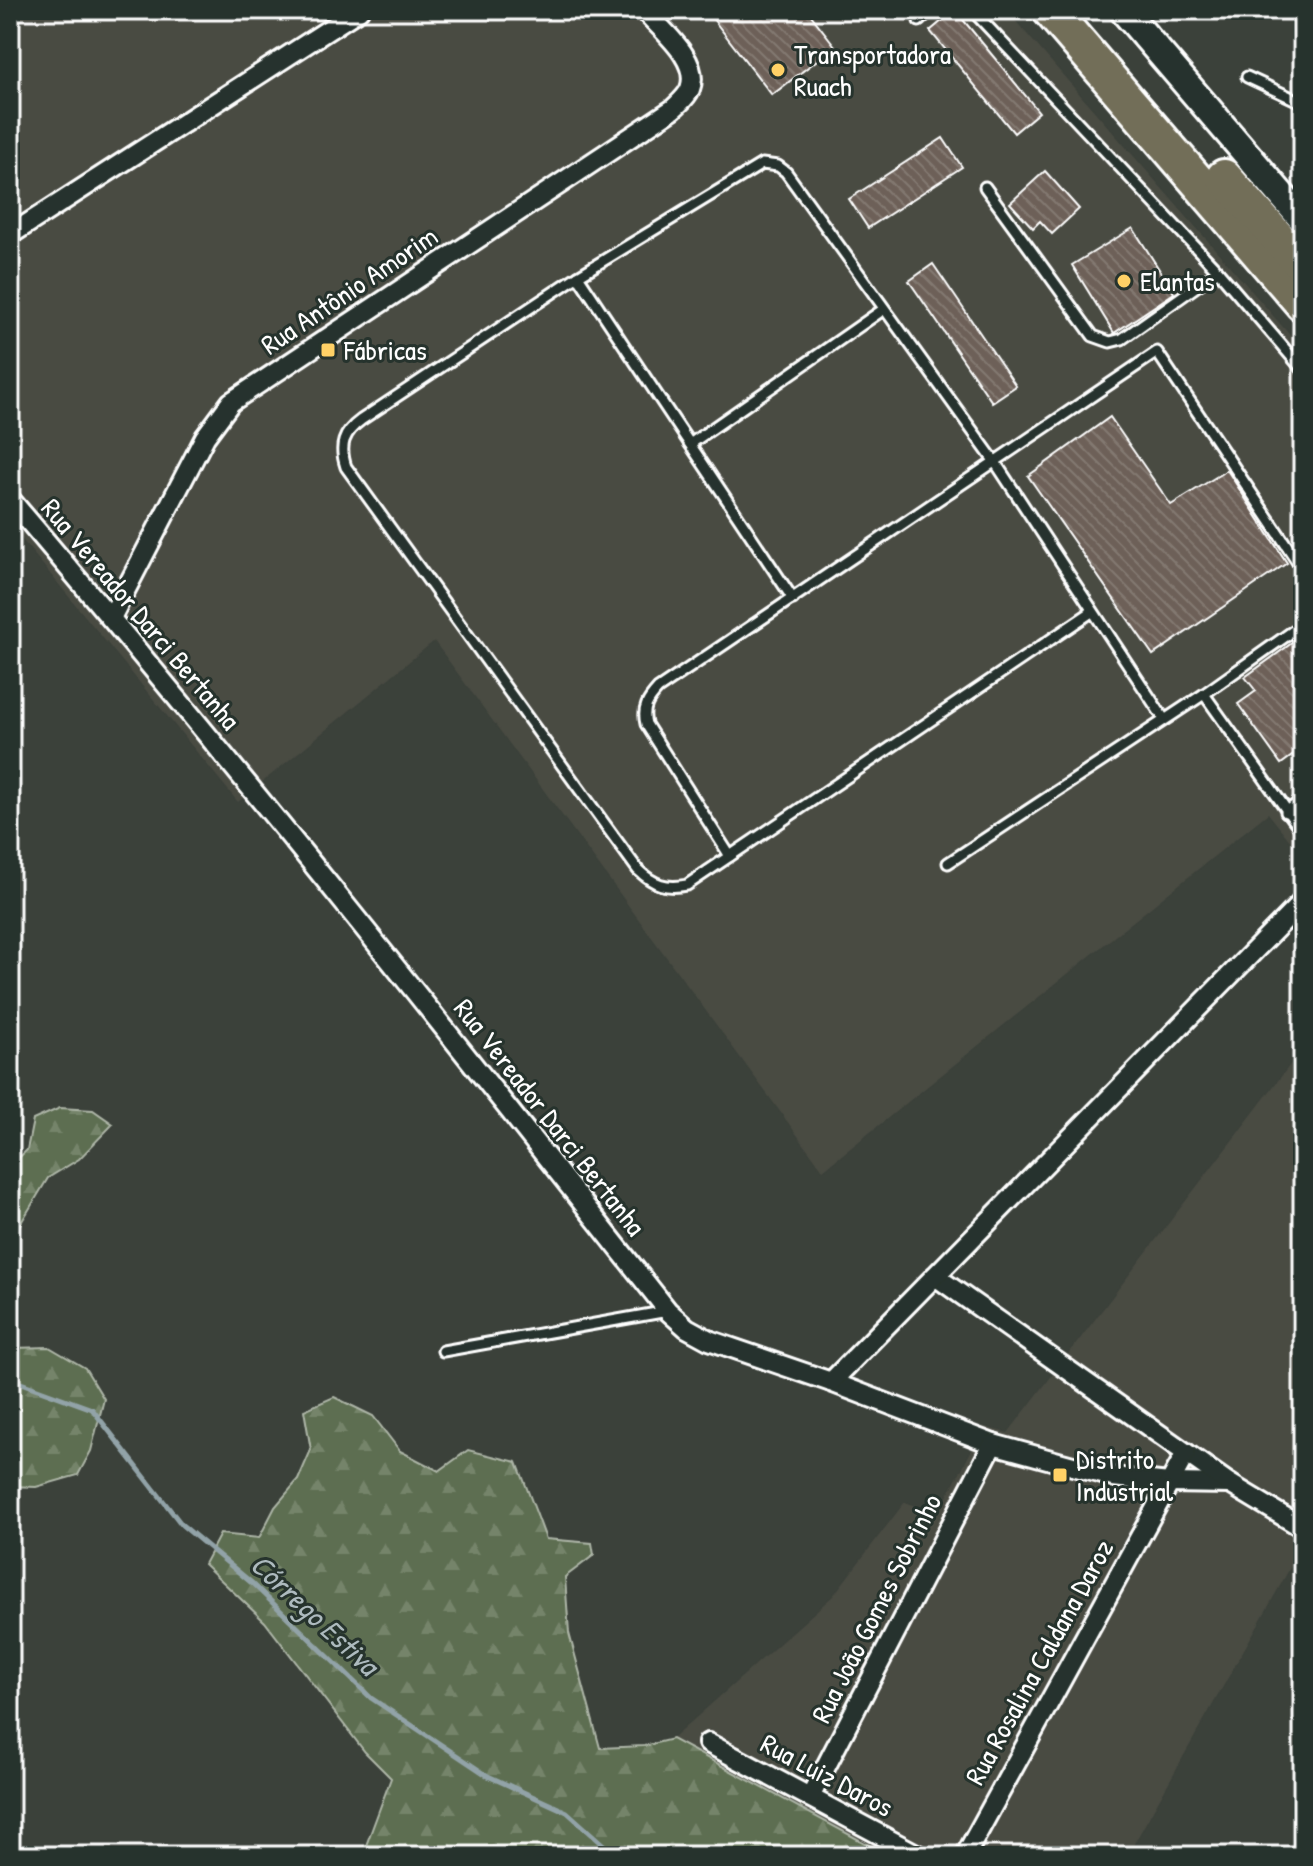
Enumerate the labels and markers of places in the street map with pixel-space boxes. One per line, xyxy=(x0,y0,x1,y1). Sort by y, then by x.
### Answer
place label: Transportadora Ruach xyxy=(794,35,951,105)
marker: Transportadora Ruach xyxy=(769,61,787,79)
place label: Elantas xyxy=(1140,262,1215,300)
marker: Elantas xyxy=(1115,272,1133,290)
place label: Fábricas xyxy=(343,331,427,369)
marker: Fábricas xyxy=(319,341,337,359)
place label: Distrito Industrial xyxy=(1076,1440,1174,1510)
marker: Distrito Industrial xyxy=(1051,1466,1069,1484)

